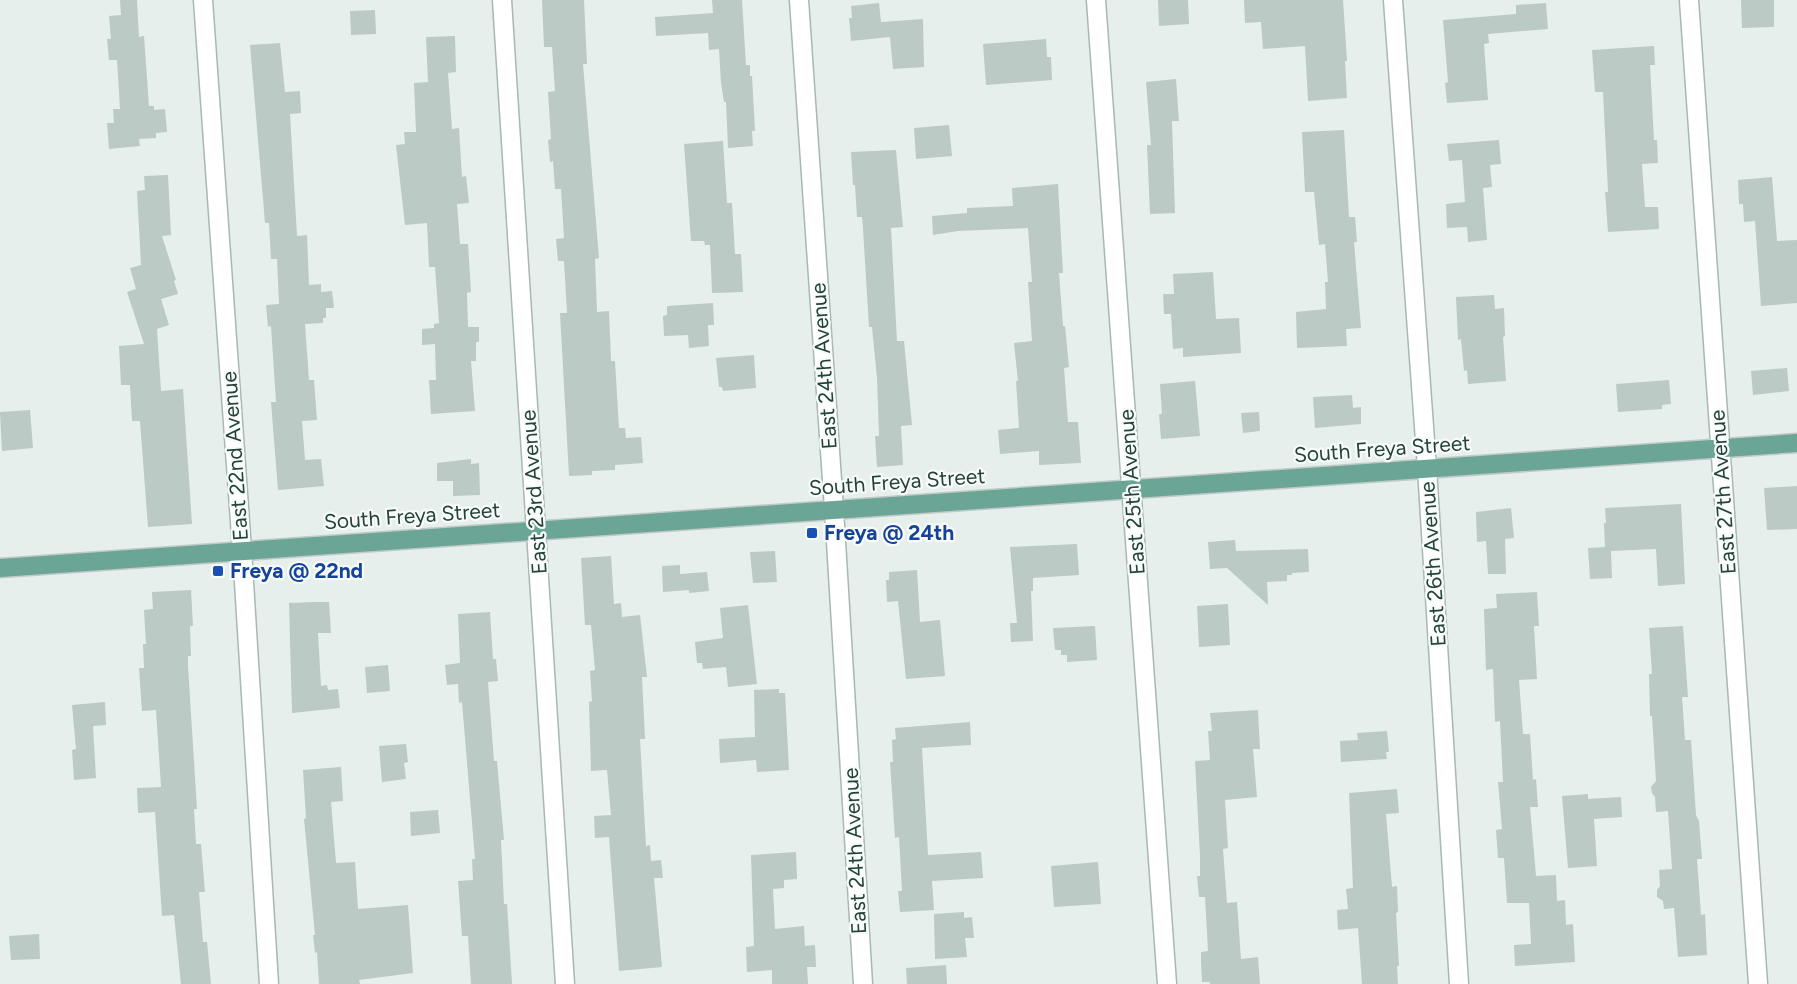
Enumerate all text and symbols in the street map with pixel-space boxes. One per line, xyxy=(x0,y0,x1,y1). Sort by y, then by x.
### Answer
street label: East 24th Avenue xyxy=(805,282,842,450)
street label: East 22nd Avenue xyxy=(216,370,253,542)
street label: East 25th Avenue xyxy=(1113,408,1150,576)
street label: East 23rd Avenue xyxy=(515,409,552,575)
street label: East 27th Avenue xyxy=(1704,409,1741,575)
street label: South Freya Street xyxy=(1293,430,1471,467)
street label: South Freya Street xyxy=(808,463,986,500)
street label: East 26th Avenue xyxy=(1414,481,1451,647)
street label: South Freya Street xyxy=(323,497,501,534)
place label: Freya @ 24th xyxy=(824,520,954,545)
marker: Freya @ 24th xyxy=(805,526,819,540)
place label: Freya @ 22nd xyxy=(230,558,363,583)
marker: Freya @ 22nd xyxy=(211,564,225,578)
street label: East 24th Avenue xyxy=(838,767,871,935)

